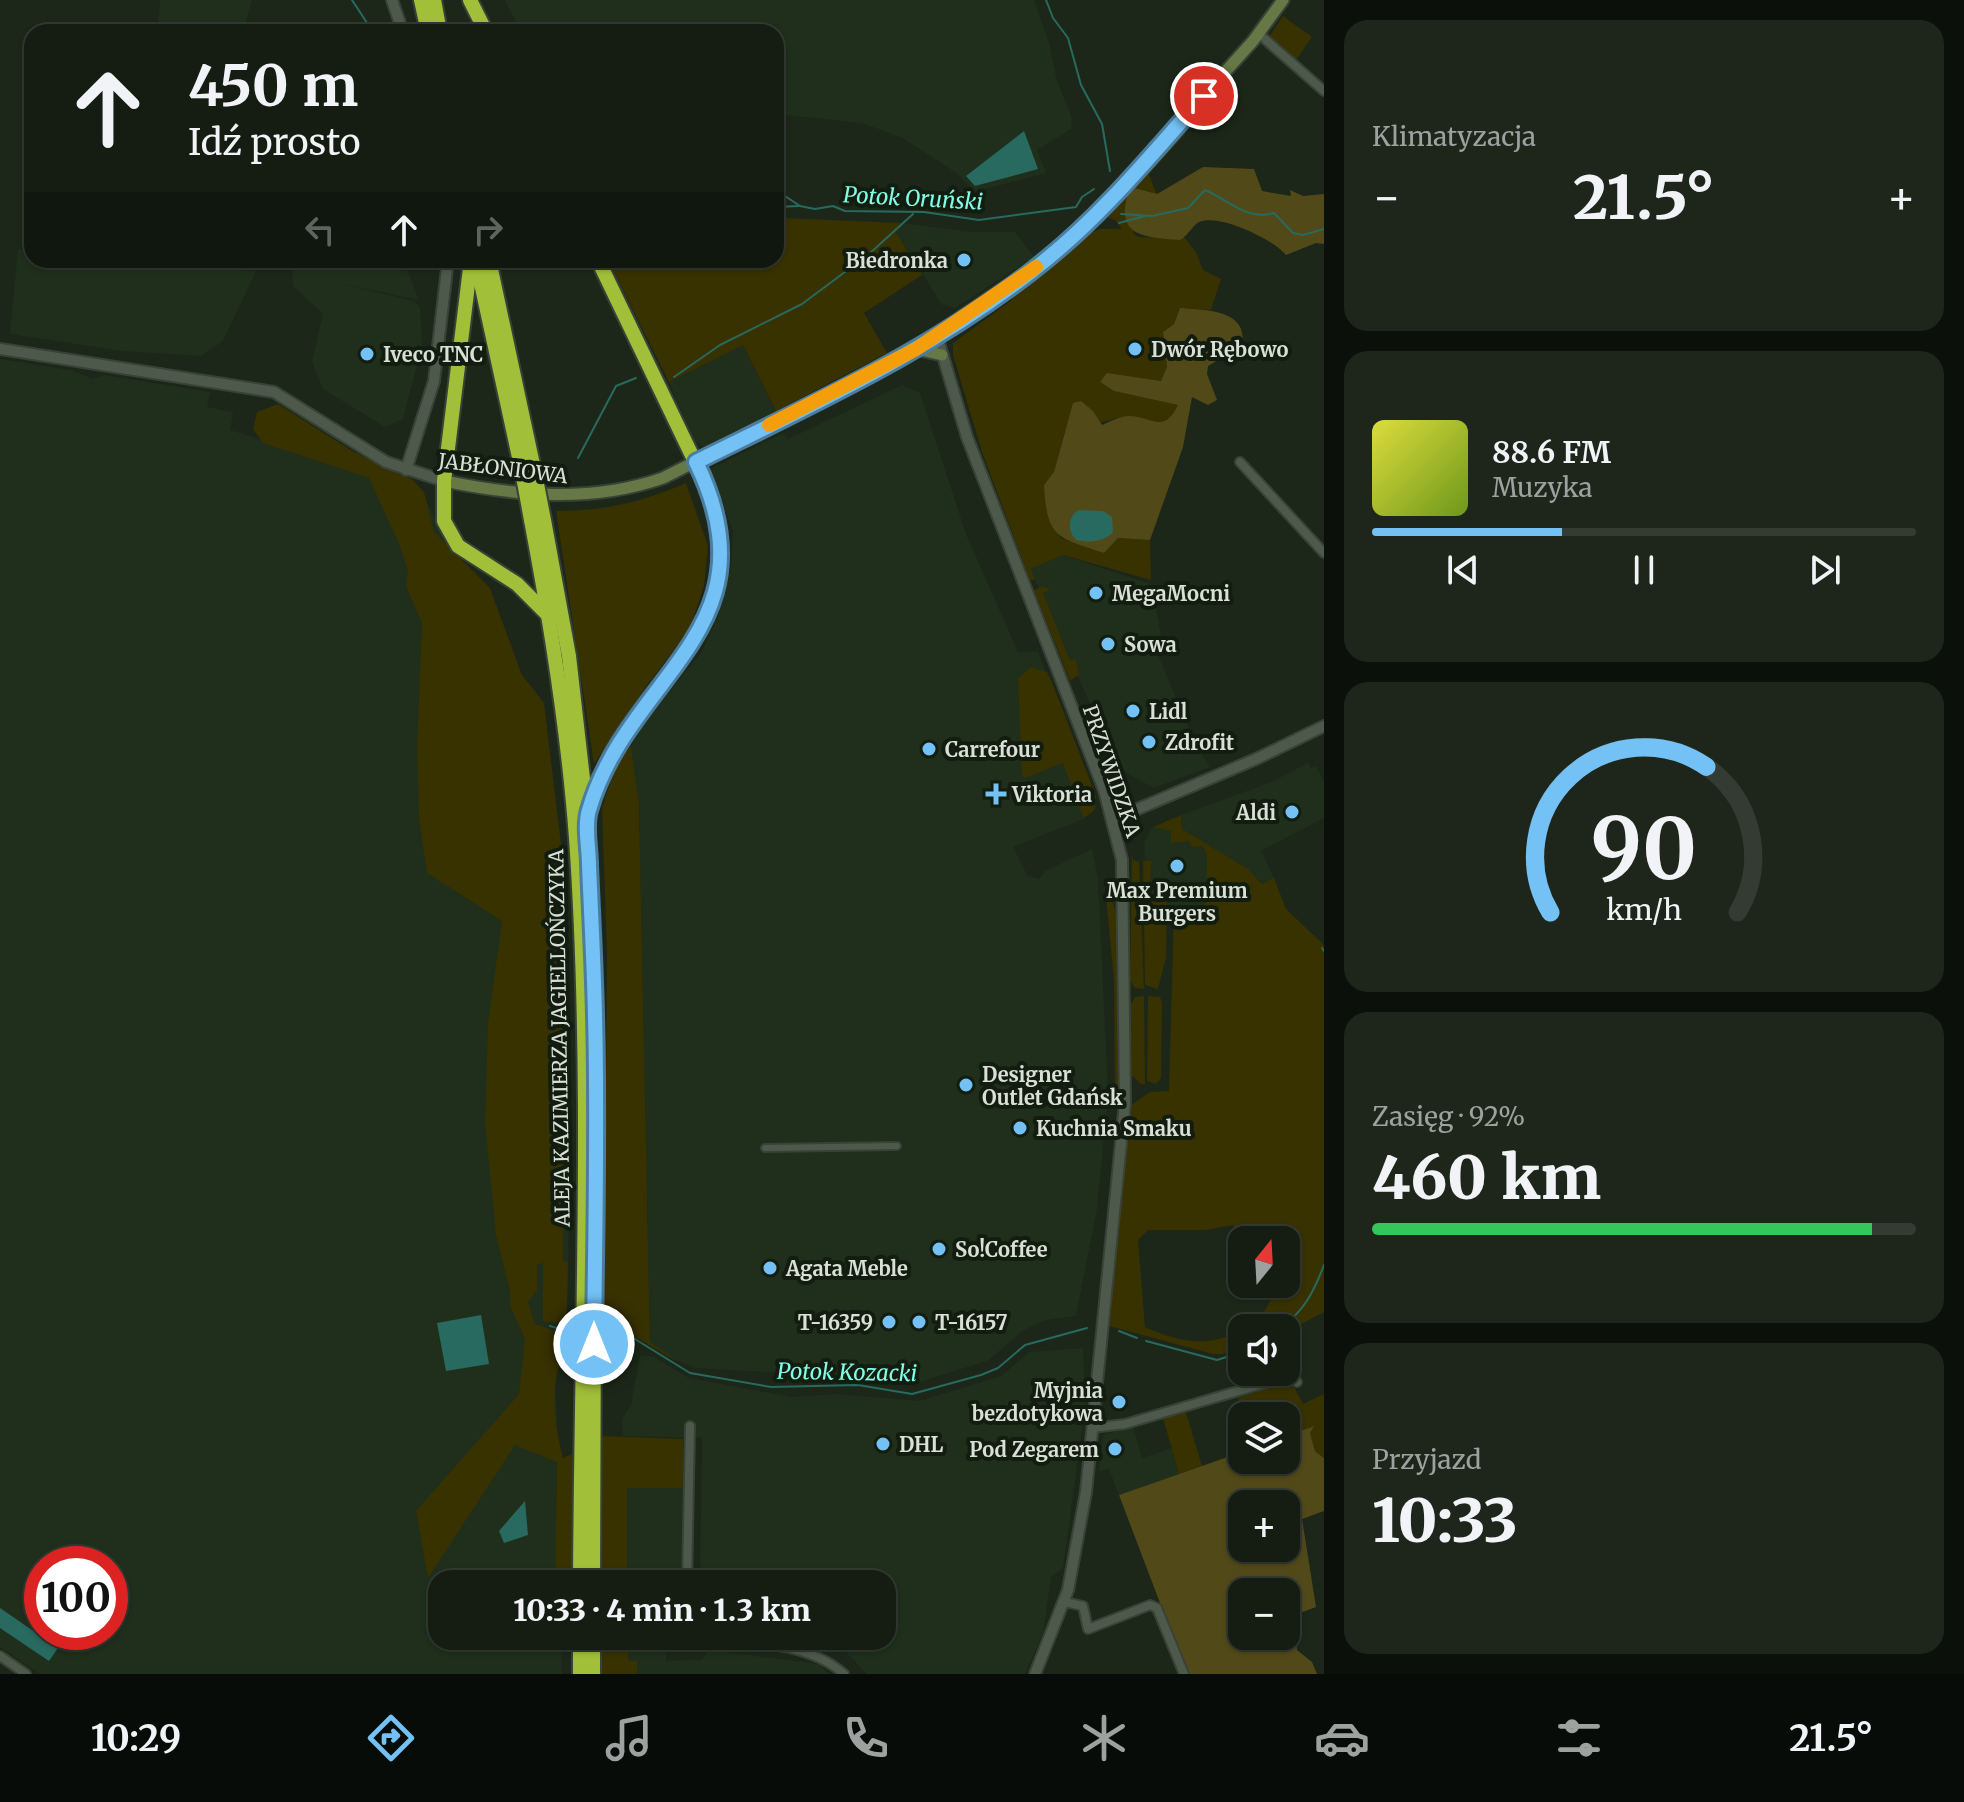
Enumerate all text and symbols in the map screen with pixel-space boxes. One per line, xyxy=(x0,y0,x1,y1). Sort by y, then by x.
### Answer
text: 450 m xyxy=(188,51,358,121)
icon: ahead xyxy=(56,56,160,160)
pin xyxy=(1170,62,1238,130)
icon: arrive xyxy=(1182,74,1226,118)
text: Idź prosto xyxy=(188,120,361,165)
text: Klimatyzacja xyxy=(1372,120,1536,153)
text: 21.5° xyxy=(1573,160,1715,235)
text: − xyxy=(1372,170,1401,225)
text: + xyxy=(1887,170,1916,225)
water label: Potok Oruński xyxy=(842,180,984,216)
icon: left xyxy=(298,208,342,252)
icon: ahead xyxy=(382,208,426,252)
icon: right xyxy=(466,208,510,252)
place label: Biedronka xyxy=(845,248,948,273)
marker: Biedronka xyxy=(955,251,973,269)
place label: Dwór Rębowo xyxy=(1151,337,1289,362)
marker: Dwór Rębowo xyxy=(1126,340,1144,358)
place label: Iveco TNC xyxy=(383,342,483,367)
marker: Iveco TNC xyxy=(358,345,376,363)
text: 88.6 FM xyxy=(1492,433,1611,471)
street label: JABŁONIOWA xyxy=(436,448,570,488)
text: Muzyka xyxy=(1492,471,1593,504)
icon: previous xyxy=(1441,548,1485,592)
icon: pause xyxy=(1622,548,1666,592)
icon: next xyxy=(1803,548,1847,592)
place label: MegaMocni xyxy=(1112,581,1230,606)
marker: MegaMocni xyxy=(1087,584,1105,602)
place label: Sowa xyxy=(1124,632,1177,657)
marker: Sowa xyxy=(1099,635,1117,653)
place label: Lidl xyxy=(1149,699,1188,724)
street label: PRZYWIDZKA xyxy=(1078,702,1147,841)
marker: Lidl xyxy=(1124,702,1142,720)
place label: Zdrofit xyxy=(1165,730,1234,755)
marker: Zdrofit xyxy=(1140,733,1158,751)
place label: Carrefour xyxy=(945,737,1040,762)
marker: Carrefour xyxy=(920,740,938,758)
place label: Viktoria xyxy=(1011,782,1092,807)
marker: Viktoria xyxy=(987,785,1005,803)
text: 90 xyxy=(1591,797,1697,902)
place label: Aldi xyxy=(1235,800,1276,825)
marker: Aldi xyxy=(1283,803,1301,821)
street label: ALEJA KAZIMIERZA JAGIELLOŃCZYKA xyxy=(541,848,575,1228)
marker: Max Premium Burgers xyxy=(1168,857,1186,875)
place label: Max Premium Burgers xyxy=(1106,878,1248,926)
text: km/h xyxy=(1606,892,1682,928)
place label: Designer Outlet Gdańsk xyxy=(982,1062,1123,1110)
marker: Designer Outlet Gdańsk xyxy=(957,1076,975,1094)
text: Zasięg · 92% xyxy=(1372,1100,1525,1133)
place label: Kuchnia Smaku xyxy=(1036,1116,1192,1141)
marker: Kuchnia Smaku xyxy=(1011,1119,1029,1137)
text: 460 km xyxy=(1372,1140,1601,1215)
north arrow xyxy=(1228,1226,1300,1298)
map controls xyxy=(1228,1226,1300,1650)
place label: So!Coffee xyxy=(955,1237,1048,1262)
marker: So!Coffee xyxy=(930,1240,948,1258)
place label: Agata Meble xyxy=(785,1256,908,1281)
marker: Agata Meble xyxy=(761,1259,779,1277)
position arrow xyxy=(552,1302,636,1386)
place label: T-16359 xyxy=(798,1310,873,1335)
place label: T-16157 xyxy=(935,1310,1008,1335)
marker: T-16359 xyxy=(880,1313,898,1331)
marker: T-16157 xyxy=(910,1313,928,1331)
button: sound xyxy=(1228,1314,1300,1386)
water label: Potok Kozacki xyxy=(777,1357,917,1387)
place label: Myjnia bezdotykowa xyxy=(972,1378,1103,1426)
marker: Myjnia bezdotykowa xyxy=(1110,1393,1128,1411)
button: layers xyxy=(1228,1402,1300,1474)
place label: DHL xyxy=(899,1432,943,1457)
marker: DHL xyxy=(874,1435,892,1453)
place label: Pod Zegarem xyxy=(969,1437,1099,1462)
marker: Pod Zegarem xyxy=(1106,1440,1124,1458)
text: Przyjazd xyxy=(1372,1443,1481,1476)
text: 10:33 xyxy=(1372,1483,1518,1558)
button: + xyxy=(1228,1490,1300,1562)
speed limit sign: 100 xyxy=(24,1546,128,1650)
button: − xyxy=(1228,1578,1300,1650)
text: 10:33 · 4 min · 1.3 km xyxy=(513,1591,811,1629)
icon: directions xyxy=(363,1710,419,1766)
icon: music xyxy=(601,1710,657,1766)
icon: phone xyxy=(838,1710,894,1766)
icon: climate xyxy=(1076,1710,1132,1766)
icon: car xyxy=(1314,1710,1370,1766)
icon: filters xyxy=(1551,1710,1607,1766)
text: 10:29 xyxy=(91,1716,181,1761)
text: 21.5° xyxy=(1789,1716,1873,1761)

